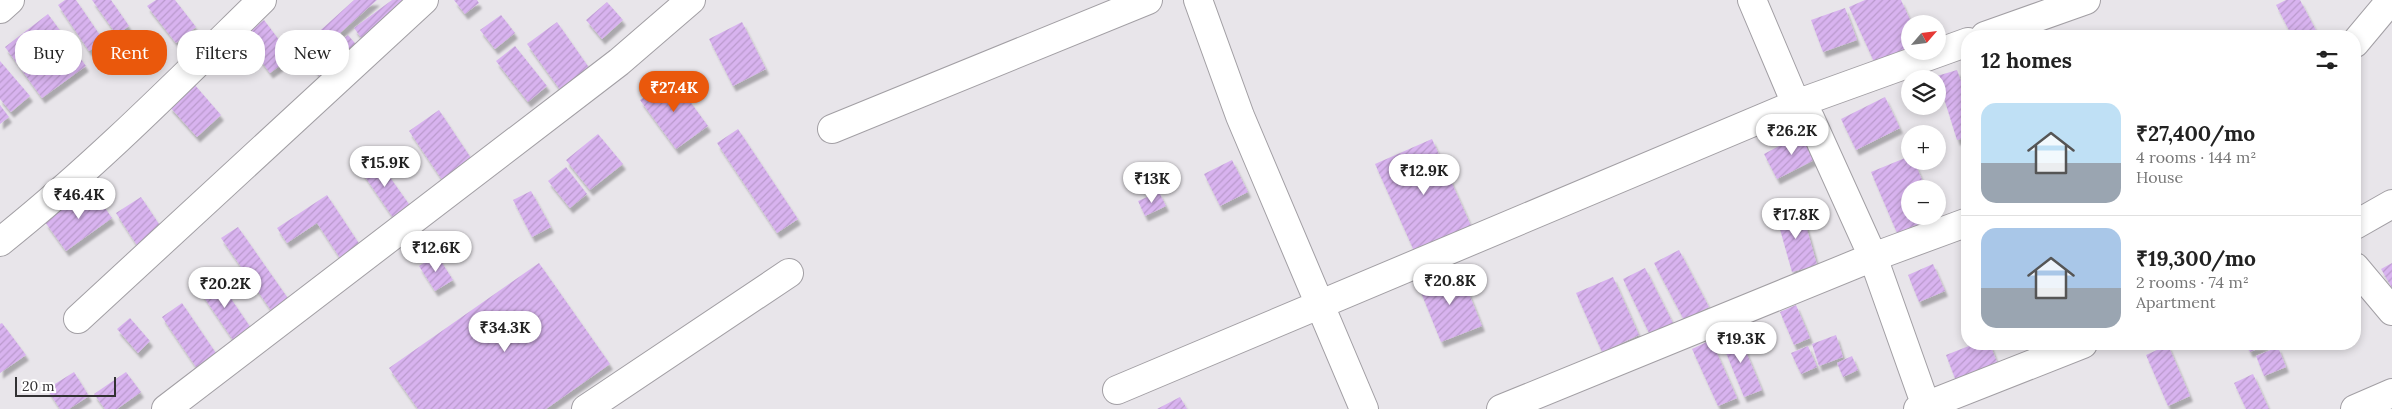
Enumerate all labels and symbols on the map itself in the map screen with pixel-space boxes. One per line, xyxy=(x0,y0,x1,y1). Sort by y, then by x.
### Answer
north arrow xyxy=(1901,15,1946,60)
pin: ₹27.4K xyxy=(633,70,715,113)
pin: ₹26.2K xyxy=(1751,114,1833,156)
pin: ₹15.9K xyxy=(344,146,426,188)
pin: ₹12.9K xyxy=(1383,154,1465,196)
pin: ₹13K xyxy=(1122,162,1182,204)
pin: ₹46.4K xyxy=(38,178,120,220)
pin: ₹17.8K xyxy=(1755,198,1837,240)
pin: ₹12.6K xyxy=(395,230,477,273)
pin: ₹20.8K xyxy=(1409,264,1491,306)
pin: ₹20.2K xyxy=(184,266,266,309)
pin: ₹34.3K xyxy=(464,310,546,353)
pin: ₹19.3K xyxy=(1700,322,1782,364)
scale bar xyxy=(15,374,116,397)

